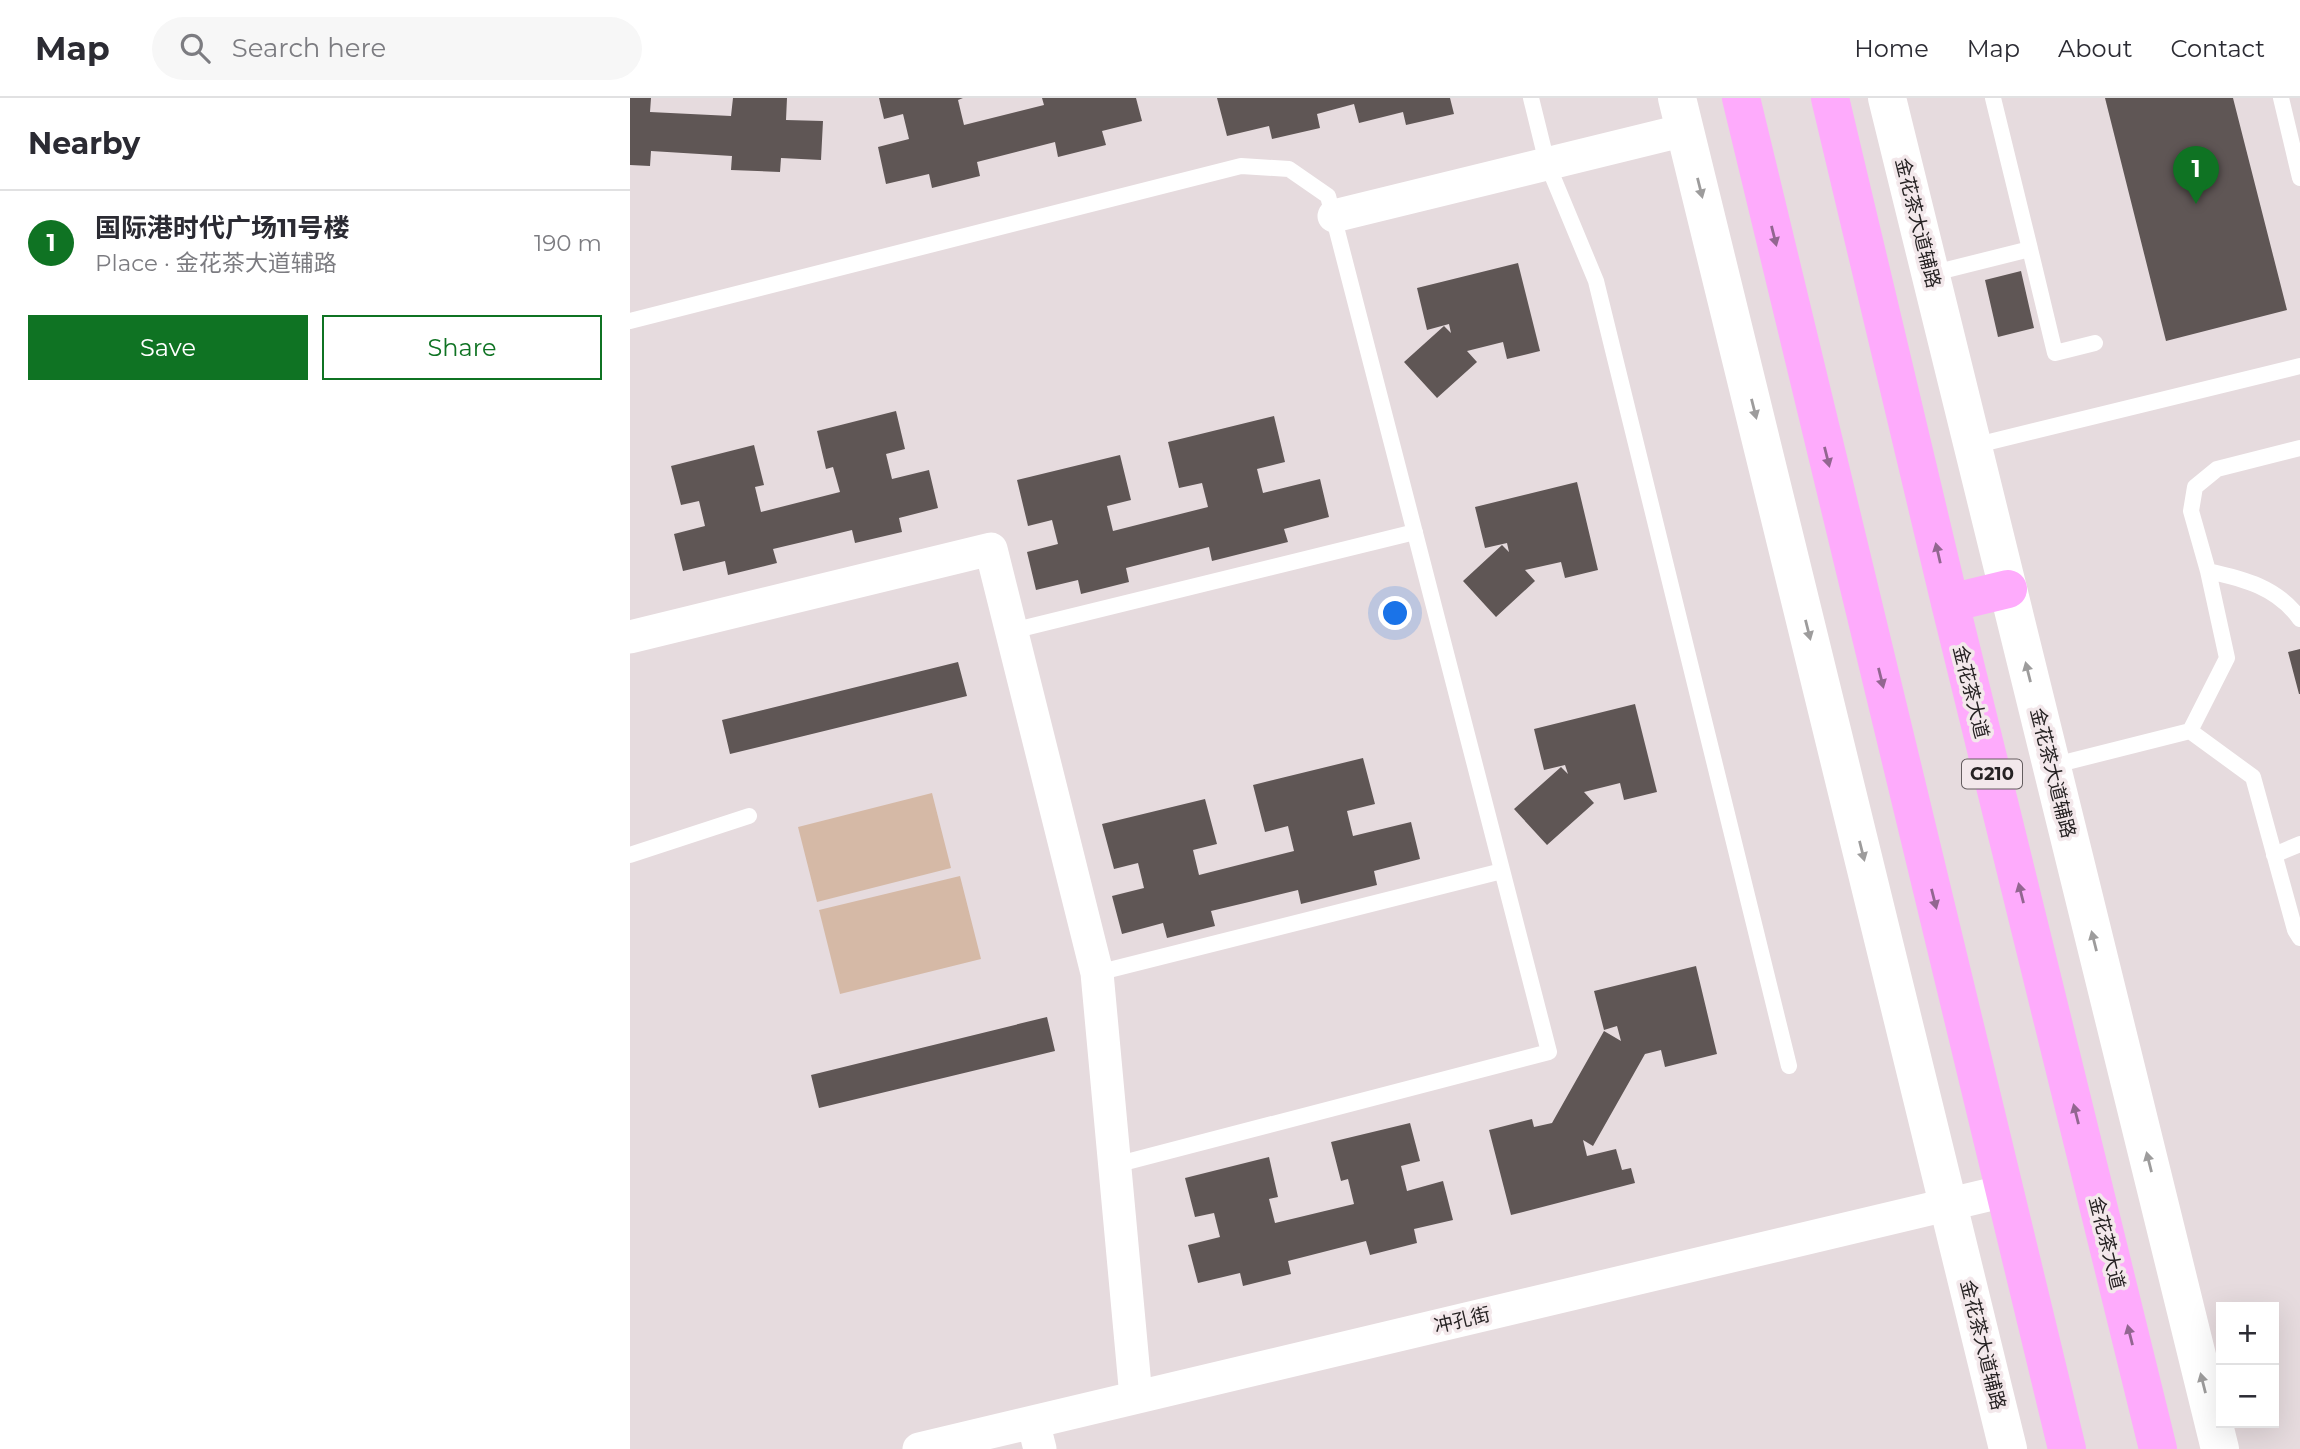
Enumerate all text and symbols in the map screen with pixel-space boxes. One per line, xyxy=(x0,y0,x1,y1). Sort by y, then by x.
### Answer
search box xyxy=(152,17,642,80)
text: Map xyxy=(35,28,110,68)
icon: search xyxy=(176,29,214,67)
text: Search here xyxy=(232,32,386,64)
text: Home xyxy=(1854,34,1929,63)
text: Map xyxy=(1967,34,2020,63)
text: About xyxy=(2058,34,2132,63)
text: Contact xyxy=(2170,34,2265,63)
text: Nearby xyxy=(28,125,140,162)
pin: 1 xyxy=(2173,146,2219,204)
street label: 金花茶大道辅路 xyxy=(1891,156,1945,290)
one-way arrow xyxy=(1694,177,1705,199)
text: 国际港时代广场11号楼 xyxy=(95,212,349,244)
one-way arrow xyxy=(1769,225,1780,247)
text: 1 xyxy=(46,229,56,257)
text: 190 m xyxy=(534,229,602,257)
text: Place · 金花茶大道辅路 xyxy=(95,249,337,277)
button: Save xyxy=(28,315,308,380)
button: Share xyxy=(322,315,602,380)
one-way arrow xyxy=(1749,398,1760,420)
one-way arrow xyxy=(1822,446,1833,468)
one-way arrow xyxy=(1932,542,1943,564)
your location xyxy=(1378,596,1412,630)
one-way arrow xyxy=(1803,619,1814,641)
street label: 金花茶大道 xyxy=(1948,643,1994,741)
one-way arrow xyxy=(2023,661,2034,683)
one-way arrow xyxy=(1876,667,1887,689)
street label: 金花茶大道辅路 xyxy=(2026,706,2080,840)
road number: G210 xyxy=(1962,760,2022,788)
one-way arrow xyxy=(1857,840,1868,862)
one-way arrow xyxy=(2015,882,2026,904)
one-way arrow xyxy=(1929,888,1940,910)
one-way arrow xyxy=(2089,930,2100,952)
one-way arrow xyxy=(2070,1103,2081,1125)
one-way arrow xyxy=(2143,1151,2154,1173)
street label: 金花茶大道 xyxy=(2084,1194,2130,1292)
street label: 金花茶大道辅路 xyxy=(1956,1278,2010,1412)
street label: 冲孔街 xyxy=(1432,1302,1492,1338)
map controls xyxy=(2216,1302,2279,1428)
button: + xyxy=(2216,1302,2279,1365)
one-way arrow xyxy=(2124,1324,2135,1346)
button: − xyxy=(2216,1365,2279,1428)
one-way arrow xyxy=(2197,1372,2208,1394)

